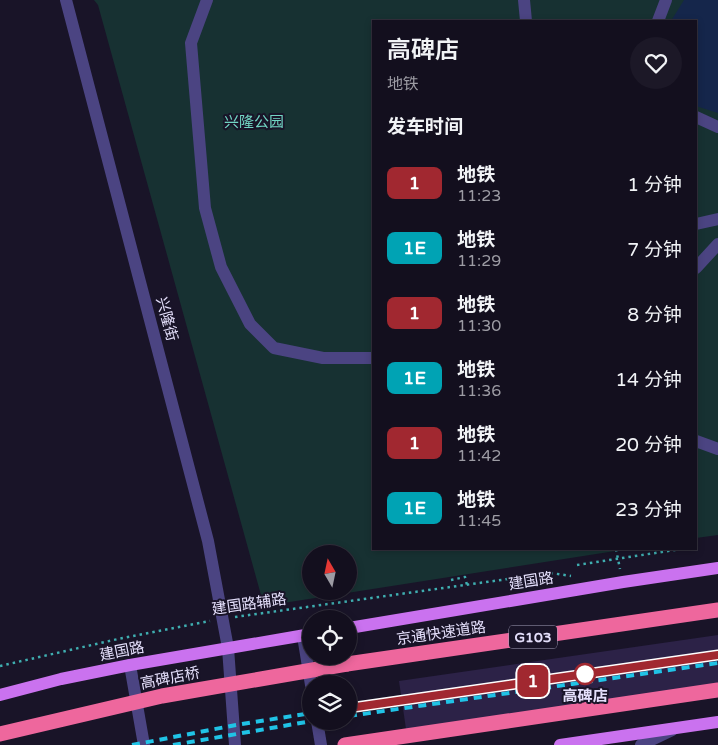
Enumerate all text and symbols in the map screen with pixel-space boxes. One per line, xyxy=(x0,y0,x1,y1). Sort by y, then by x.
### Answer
text: 高碑店 xyxy=(387,36,459,65)
button: heart xyxy=(630,37,682,89)
text: 地铁 xyxy=(387,74,419,94)
park label: 兴隆公园 xyxy=(224,113,284,131)
text: 发车时间 xyxy=(387,116,463,138)
text: 地铁 xyxy=(457,164,495,186)
text: 1 xyxy=(409,172,420,194)
text: 1 分钟 xyxy=(627,174,682,196)
text: 11:23 xyxy=(457,186,501,206)
text: 地铁 xyxy=(457,229,495,251)
text: 1E xyxy=(403,237,426,259)
text: 7 分钟 xyxy=(627,239,682,261)
text: 11:29 xyxy=(457,251,501,271)
text: 地铁 xyxy=(457,294,495,316)
street label: 兴隆街 xyxy=(152,295,182,343)
text: 1 xyxy=(409,302,420,324)
text: 8 分钟 xyxy=(627,304,682,326)
text: 11:30 xyxy=(457,316,501,336)
text: 地铁 xyxy=(457,359,495,381)
text: 1E xyxy=(403,367,426,389)
text: 14 分钟 xyxy=(615,369,682,391)
text: 11:36 xyxy=(457,381,501,401)
text: 地铁 xyxy=(457,424,495,446)
text: 1 xyxy=(409,432,420,454)
text: 20 分钟 xyxy=(615,434,682,456)
text: 11:42 xyxy=(457,446,501,466)
text: 地铁 xyxy=(457,489,495,511)
text: 1E xyxy=(403,497,426,519)
text: 23 分钟 xyxy=(615,499,682,521)
text: 11:45 xyxy=(457,511,501,531)
north arrow xyxy=(302,545,358,600)
map controls xyxy=(302,545,357,730)
street label: 建国路 xyxy=(507,569,555,593)
street label: 建国路辅路 xyxy=(211,590,287,618)
button: locate xyxy=(302,610,357,665)
street label: 京通快速道路 xyxy=(395,618,487,648)
road number: G103 xyxy=(509,626,557,649)
street label: 建国路 xyxy=(98,638,146,664)
street label: 高碑店桥 xyxy=(139,663,201,693)
marker: 高碑店 xyxy=(574,663,596,685)
line badge: 1 xyxy=(517,665,549,697)
text: 1 xyxy=(527,670,539,692)
button: layers xyxy=(302,675,357,730)
place label: 高碑店 xyxy=(562,687,608,705)

